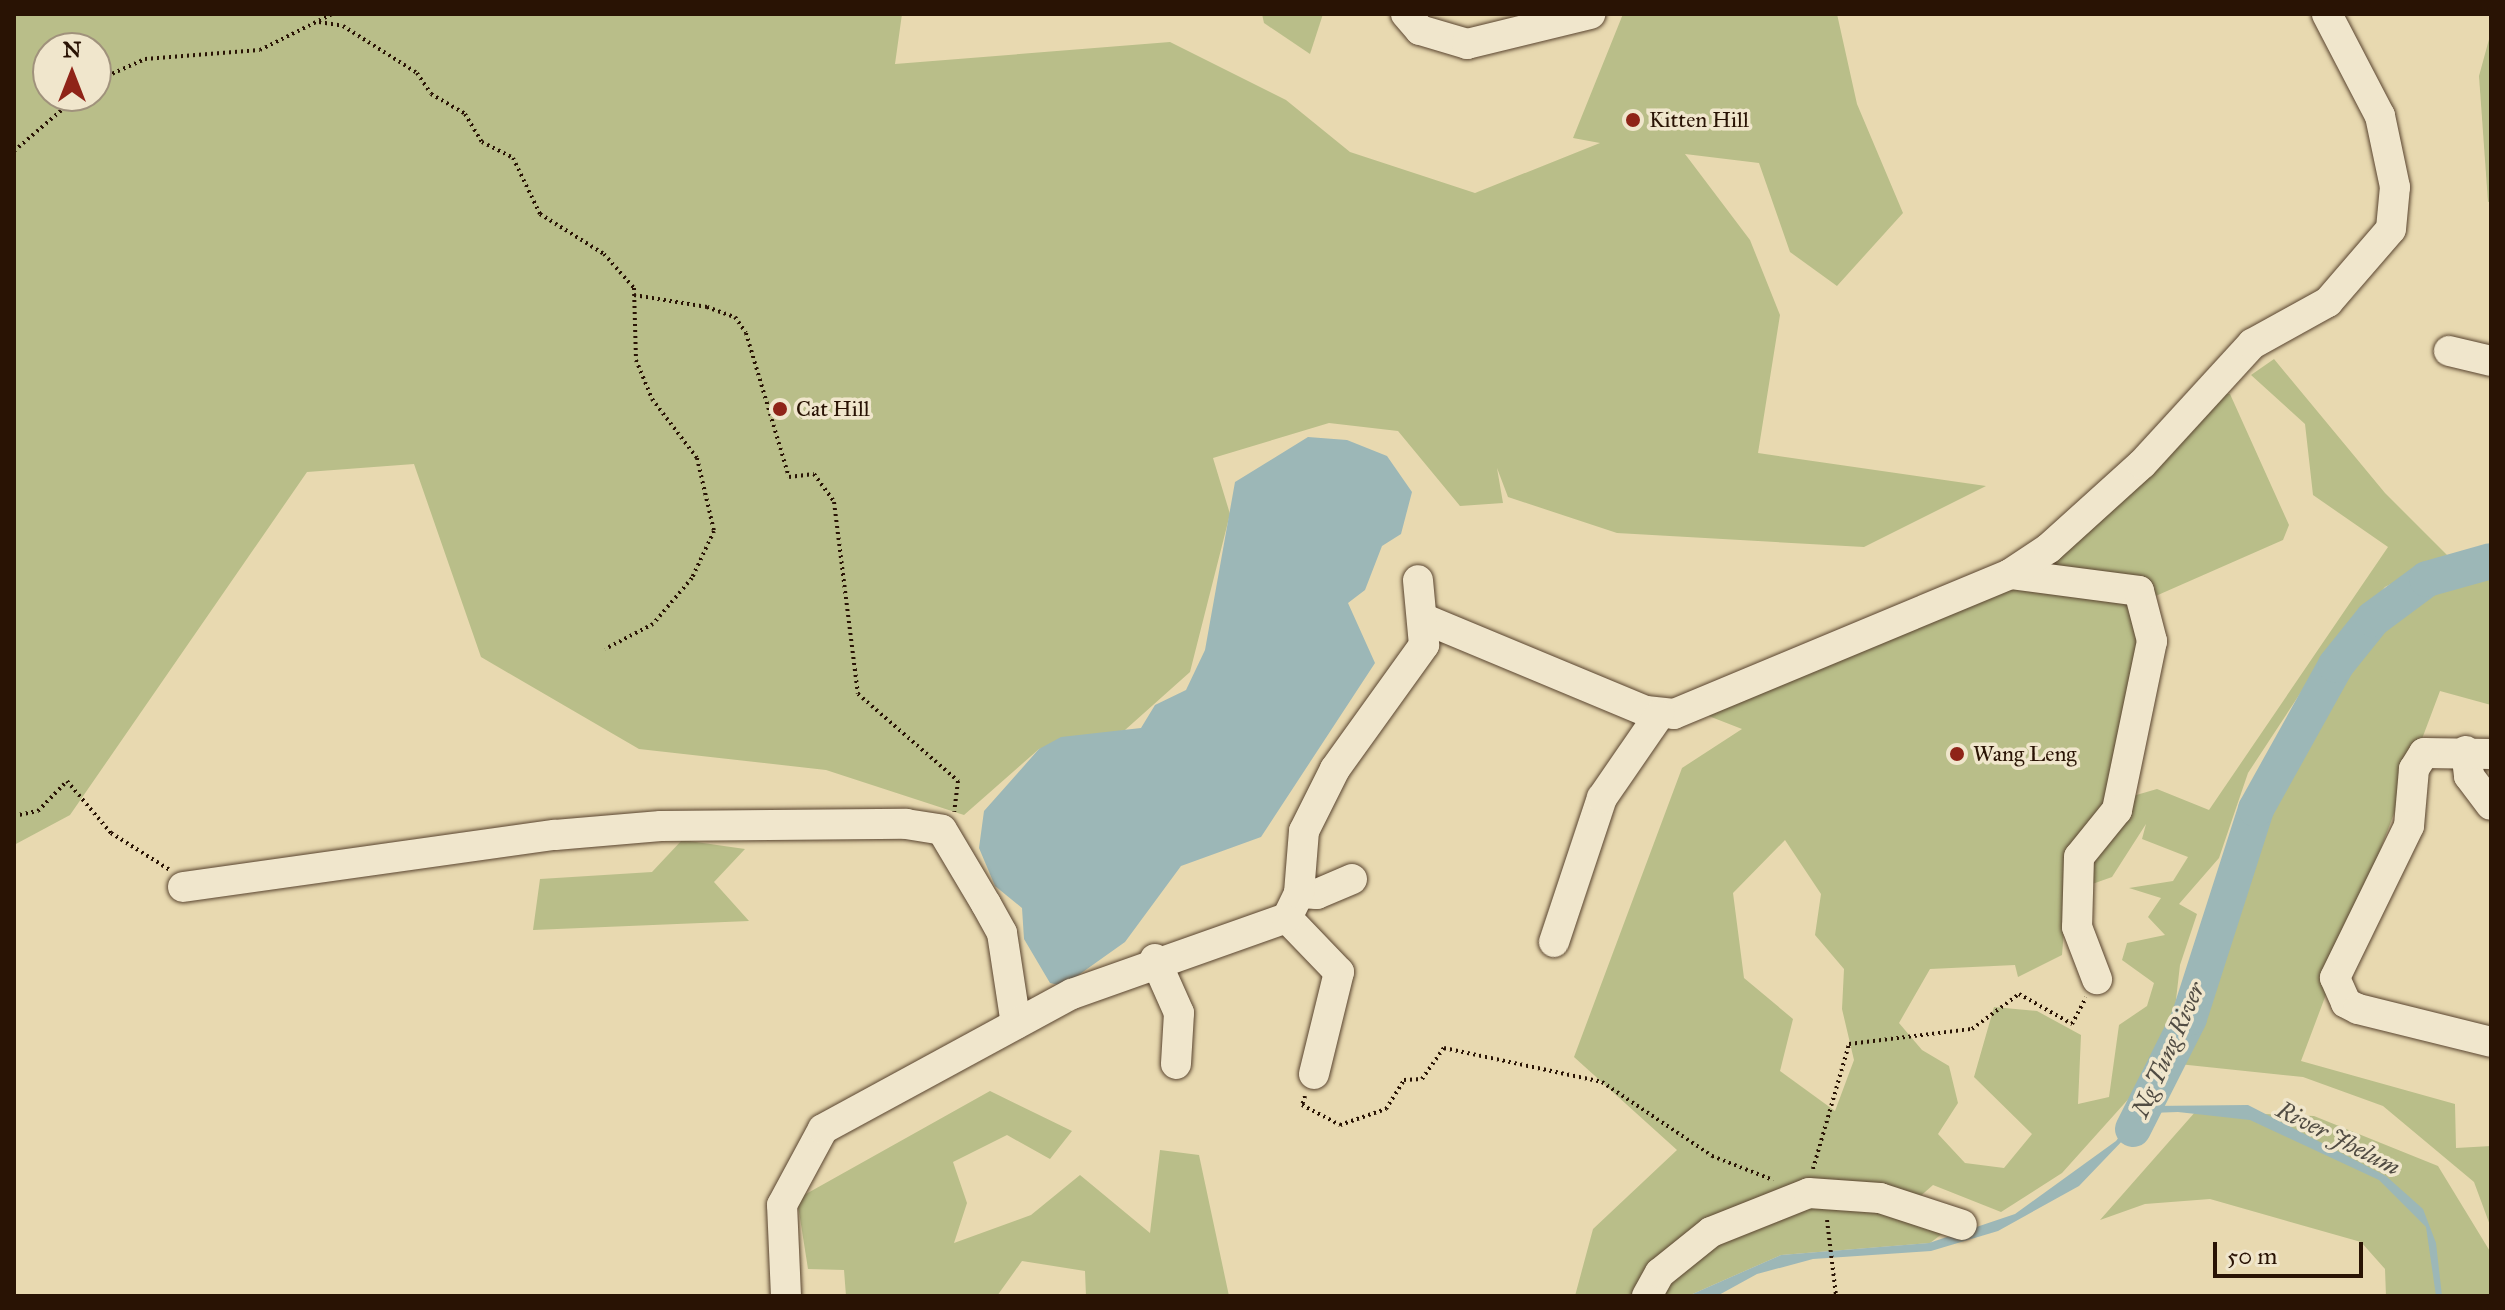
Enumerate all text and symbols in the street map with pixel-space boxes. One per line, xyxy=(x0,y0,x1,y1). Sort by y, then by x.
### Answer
north arrow xyxy=(32,32,112,112)
text: N xyxy=(63,36,81,63)
place label: Kitten Hill xyxy=(1649,107,1749,133)
marker: Kitten Hill xyxy=(1624,111,1642,129)
place label: Cat Hill xyxy=(796,396,870,422)
marker: Cat Hill xyxy=(771,400,789,418)
place label: Wang Leng xyxy=(1973,741,2077,767)
marker: Wang Leng xyxy=(1948,745,1966,763)
water label: Ng Tung River xyxy=(2126,978,2212,1122)
water label: River Jhelum xyxy=(2272,1096,2404,1182)
scale bar xyxy=(2217,1226,2367,1276)
text: 50 m xyxy=(2227,1241,2277,1271)

